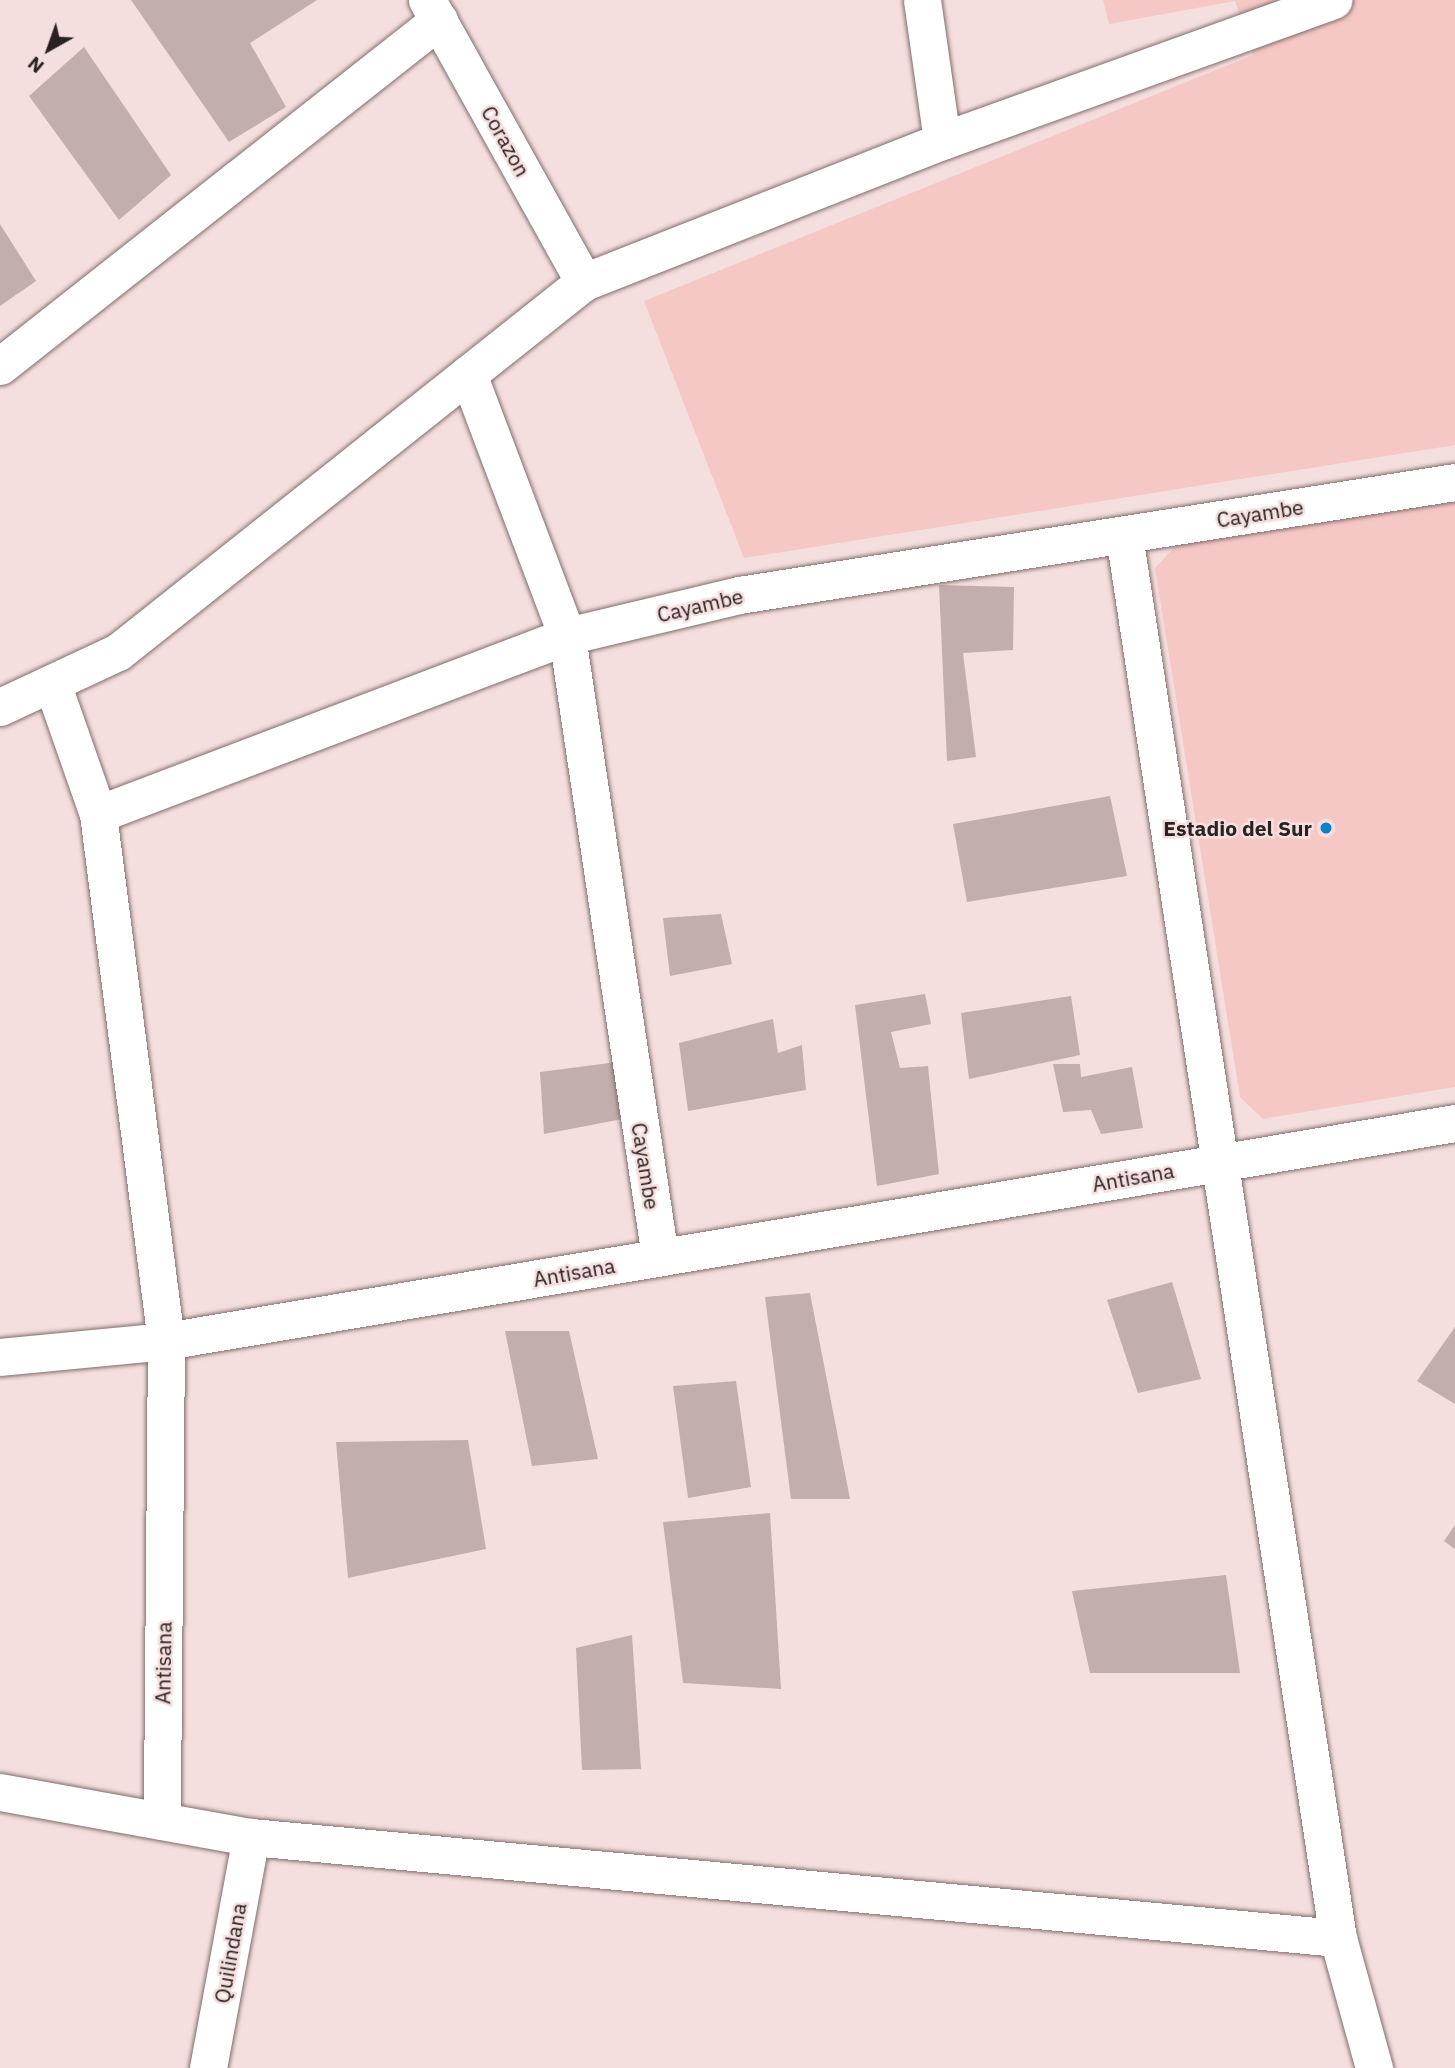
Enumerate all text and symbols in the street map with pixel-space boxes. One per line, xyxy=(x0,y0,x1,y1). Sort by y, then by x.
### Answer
north arrow xyxy=(14,14,84,84)
text: N xyxy=(23,51,48,79)
street label: Corazon xyxy=(476,101,536,181)
street label: Cayambe xyxy=(1215,494,1305,532)
street label: Cayambe xyxy=(654,583,746,627)
place label: Estadio del Sur xyxy=(1163,815,1312,841)
marker: Estadio del Sur xyxy=(1318,820,1334,836)
street label: Cayambe xyxy=(627,1121,665,1211)
street label: Antisana xyxy=(1090,1157,1176,1197)
street label: Antisana xyxy=(531,1252,617,1292)
street label: Antisana xyxy=(150,1621,176,1705)
street label: Quilindana xyxy=(209,1901,251,2005)

